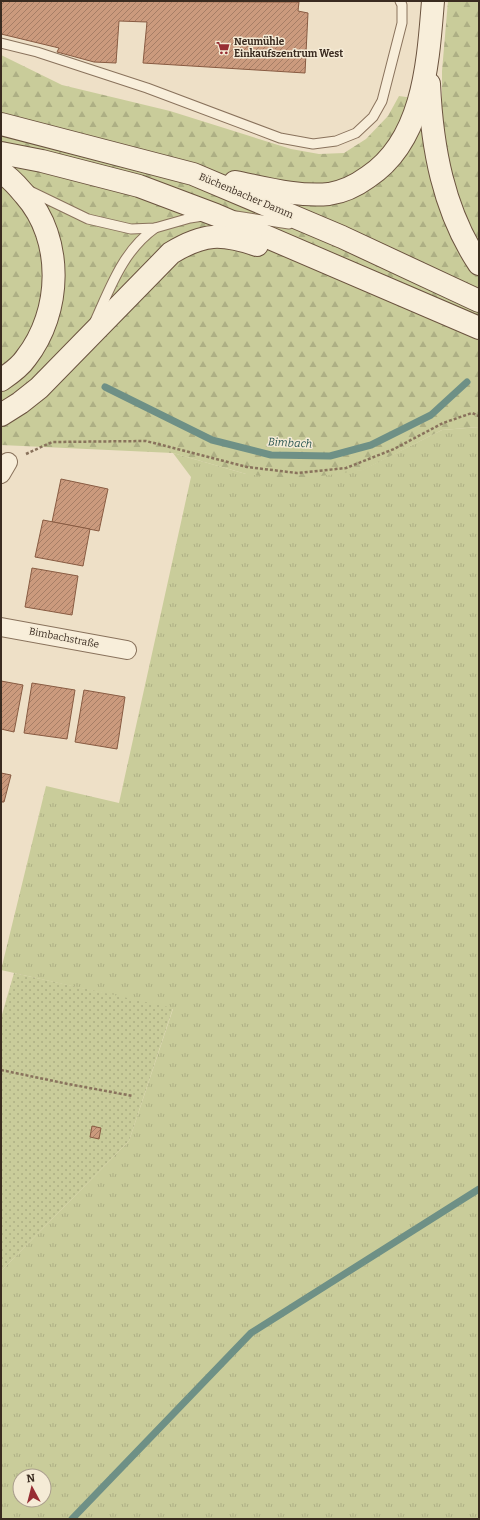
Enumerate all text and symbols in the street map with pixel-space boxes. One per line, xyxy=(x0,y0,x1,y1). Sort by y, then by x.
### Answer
place label: Neumühle Einkaufszentrum West xyxy=(234,36,343,60)
supermarket icon: Neumühle Einkaufszentrum West xyxy=(215,40,231,56)
street label: Büchenbacher Damm xyxy=(197,171,295,221)
water label: Bimbach xyxy=(268,435,312,451)
street label: Bimbachstraße xyxy=(28,625,100,651)
north arrow xyxy=(12,1468,52,1508)
text: N xyxy=(26,1472,36,1486)

